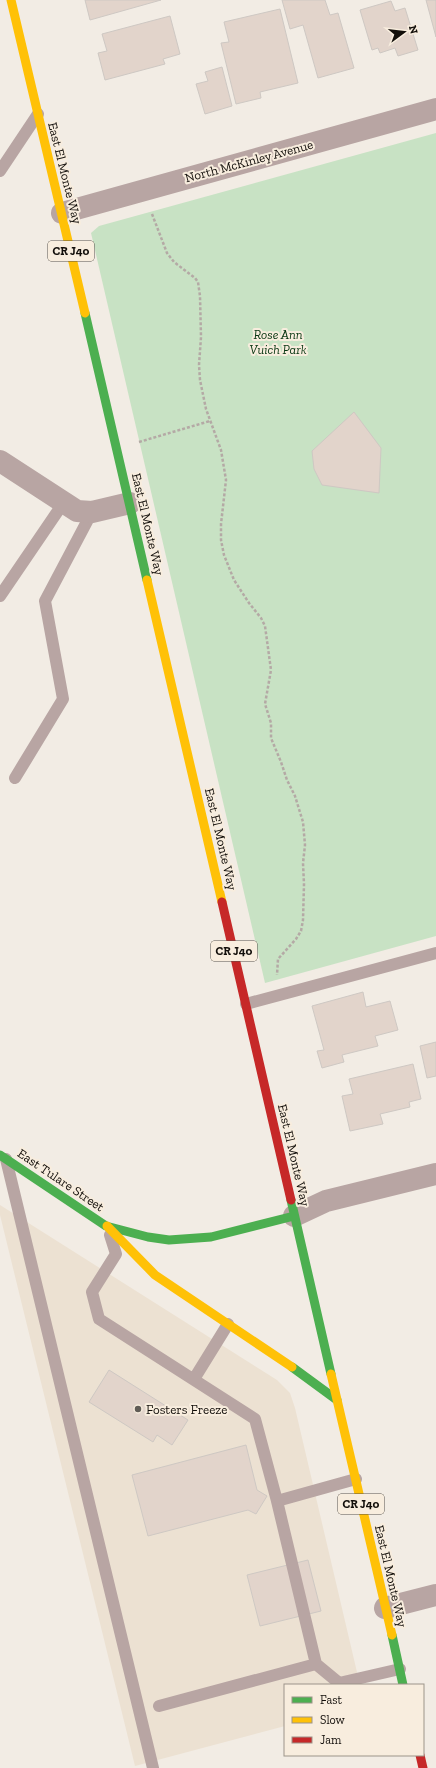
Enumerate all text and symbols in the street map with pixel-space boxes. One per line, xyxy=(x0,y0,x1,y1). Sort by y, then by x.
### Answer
north arrow xyxy=(384,12,424,52)
text: N xyxy=(406,24,421,36)
street label: East El Monte Way xyxy=(45,121,85,226)
street label: North McKinley Avenue xyxy=(183,137,315,185)
road number: CR J40 xyxy=(48,241,94,261)
park label: Rose Ann Vuich Park xyxy=(250,327,307,357)
street label: East El Monte Way xyxy=(129,471,167,577)
street label: East El Monte Way xyxy=(202,786,240,892)
road number: CR J40 xyxy=(211,941,257,961)
street label: East El Monte Way xyxy=(275,1102,313,1208)
street label: East Tulare Street xyxy=(15,1146,107,1215)
place label: Fosters Freeze xyxy=(146,1402,227,1417)
marker: Fosters Freeze xyxy=(133,1404,143,1414)
road number: CR J40 xyxy=(338,1494,384,1514)
street label: East El Monte Way xyxy=(372,1523,410,1629)
legend xyxy=(284,1684,424,1756)
text: Fast xyxy=(320,1693,343,1707)
text: Slow xyxy=(320,1713,346,1727)
text: Jam xyxy=(320,1733,342,1747)

